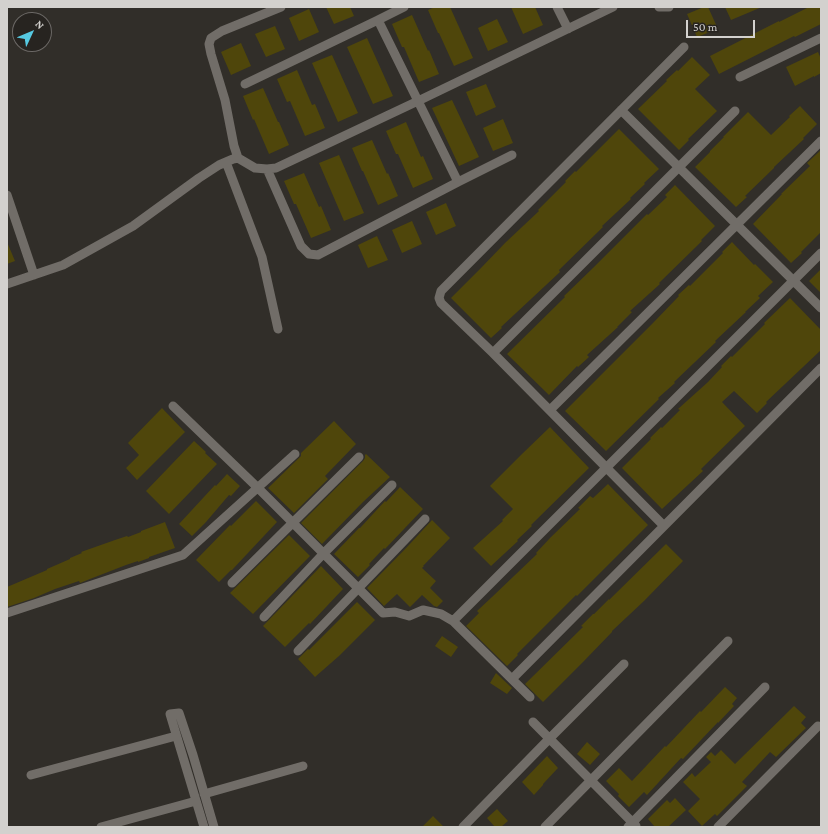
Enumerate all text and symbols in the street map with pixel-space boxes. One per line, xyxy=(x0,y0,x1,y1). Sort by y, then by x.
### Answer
north arrow xyxy=(12,12,52,52)
scale bar xyxy=(688,12,757,38)
text: N xyxy=(33,17,47,31)
text: 50 m xyxy=(693,20,717,34)

